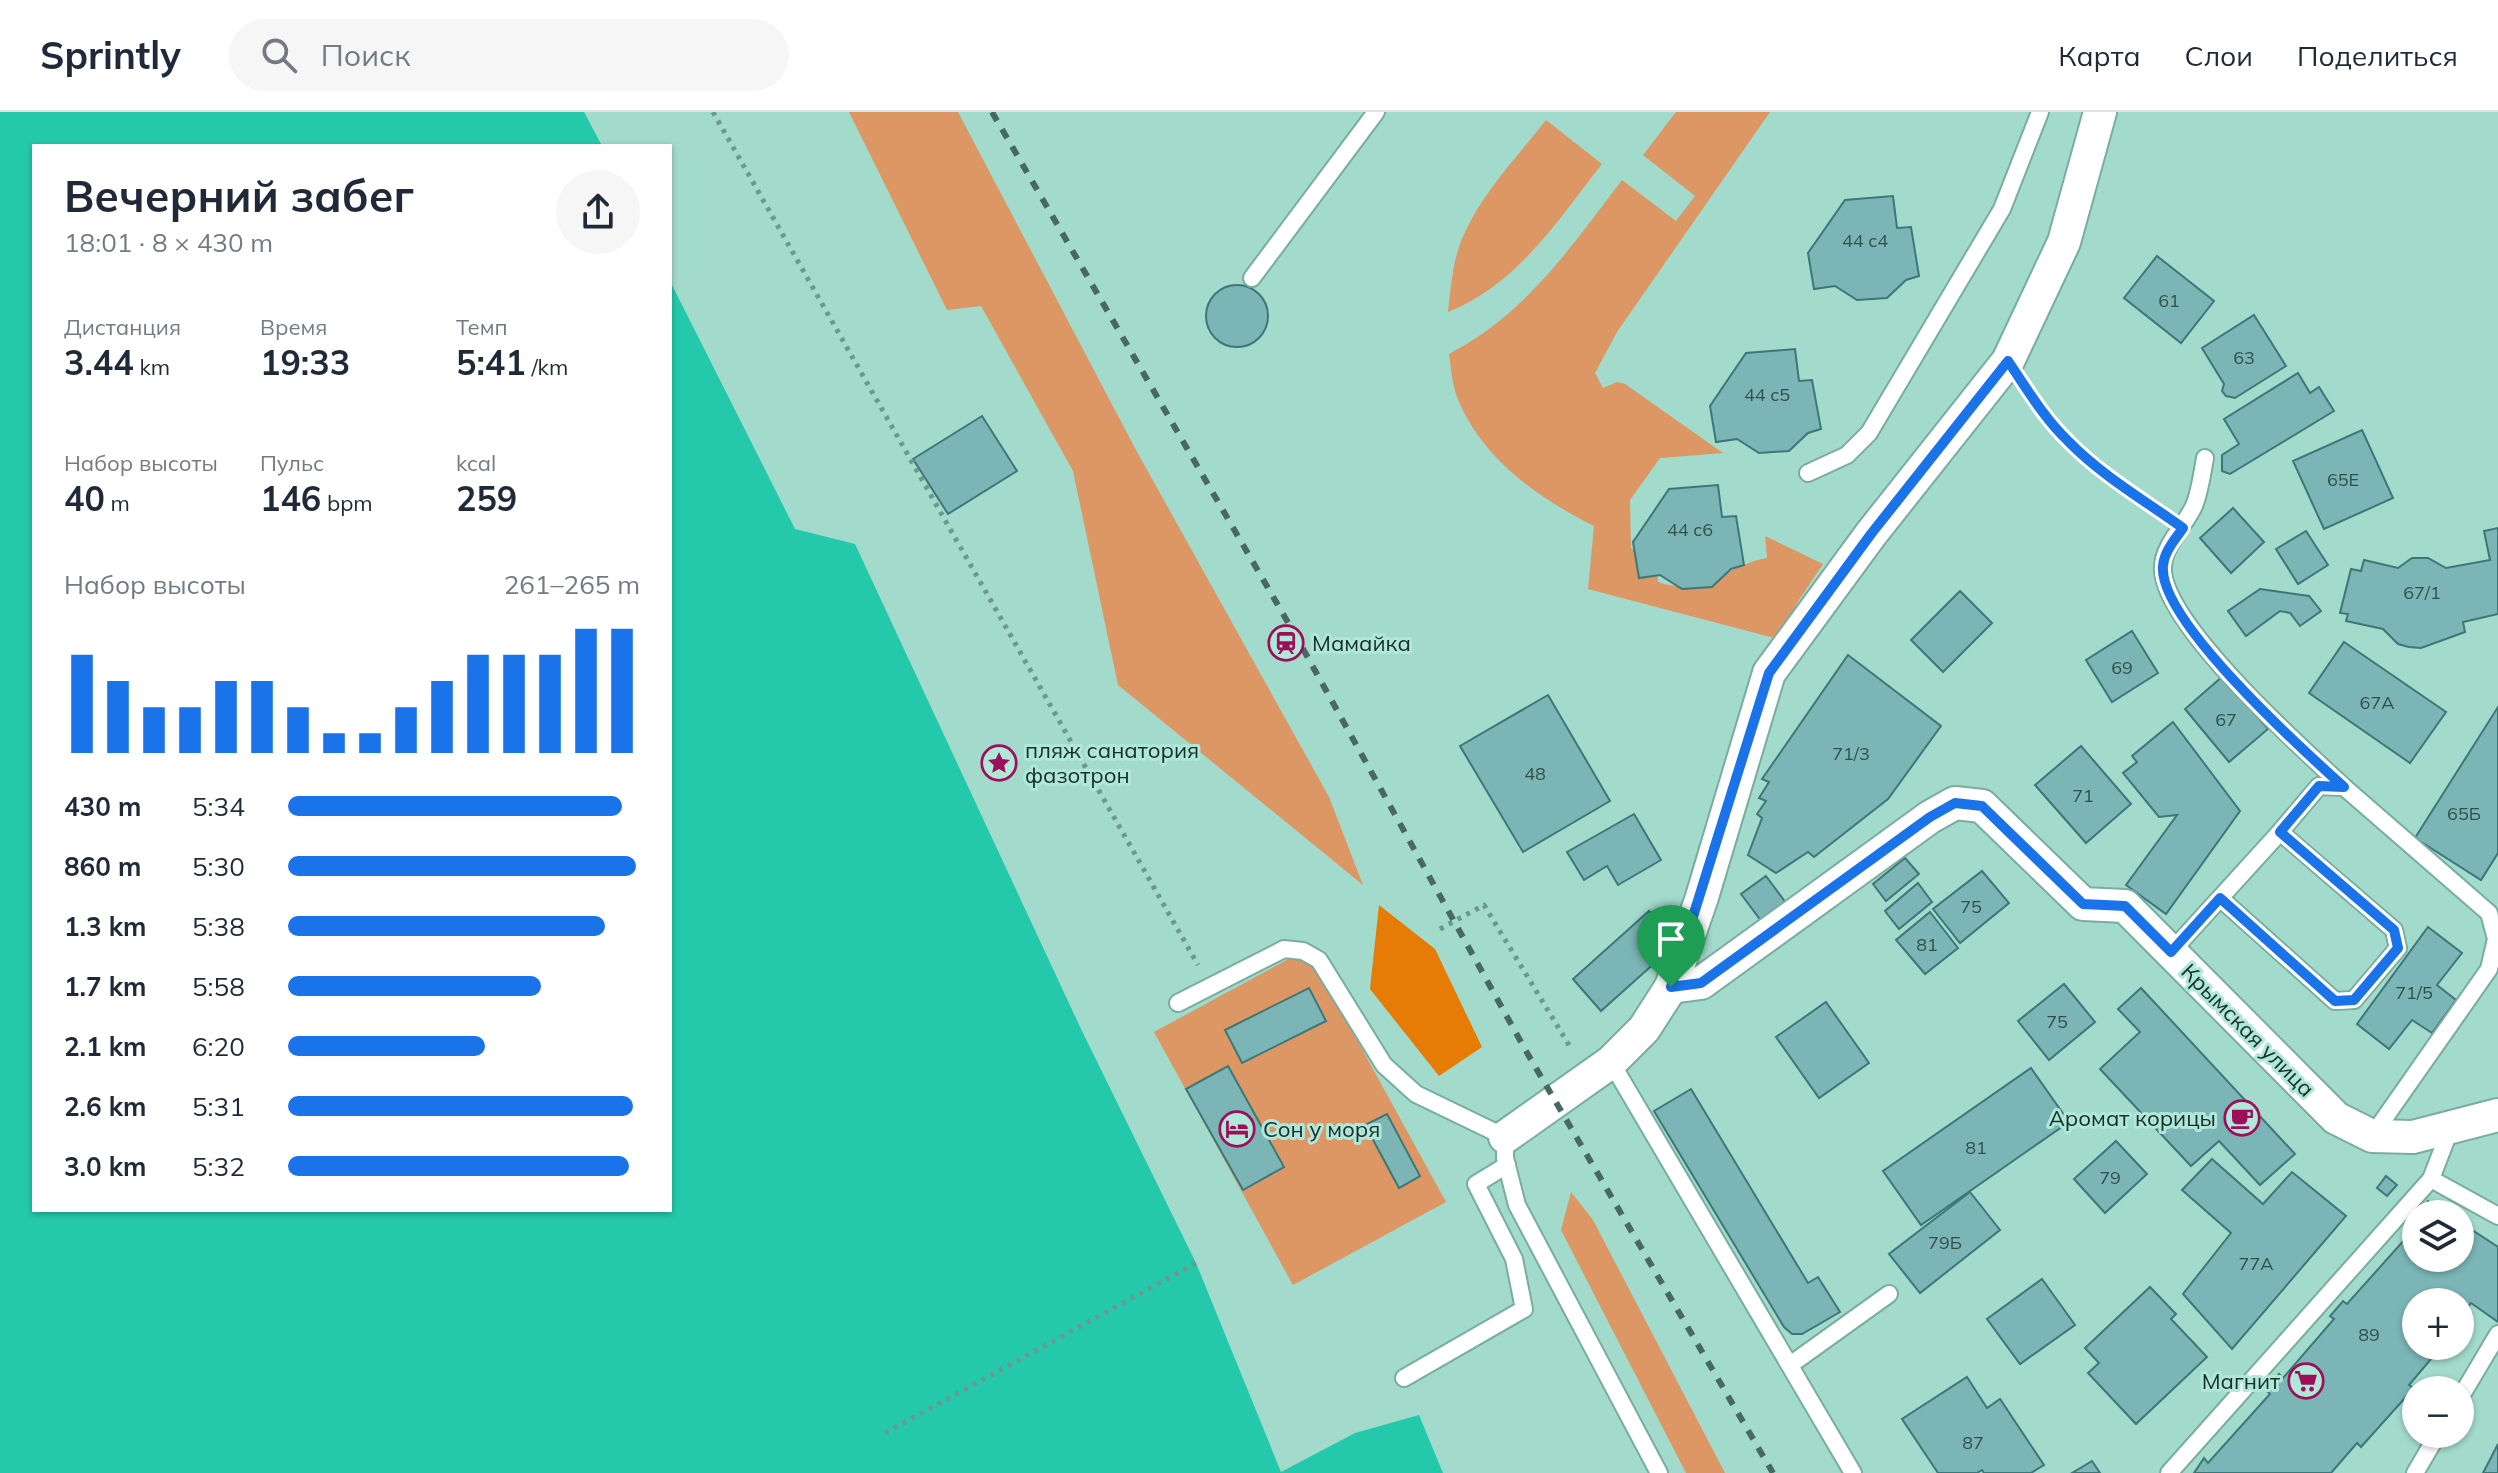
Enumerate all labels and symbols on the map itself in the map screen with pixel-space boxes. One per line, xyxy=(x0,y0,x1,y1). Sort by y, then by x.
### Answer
house number: 44 с4 xyxy=(1842,229,1888,252)
house number: 61 xyxy=(2158,289,2180,312)
house number: 63 xyxy=(2233,346,2255,369)
house number: 44 с5 xyxy=(1744,383,1790,406)
house number: 65Е xyxy=(2327,468,2359,491)
house number: 44 с6 xyxy=(1667,518,1713,541)
house number: 67/1 xyxy=(2403,581,2441,604)
station icon: Мамайка xyxy=(1267,624,1305,662)
place label: Мамайка xyxy=(1312,629,1411,657)
house number: 69 xyxy=(2111,656,2133,679)
house number: 67А xyxy=(2360,691,2394,714)
house number: 67 xyxy=(2215,708,2237,731)
place label: пляж санатория фазотрон xyxy=(1025,736,1199,789)
house number: 71/3 xyxy=(1832,742,1870,765)
place icon: пляж санатория фазотрон xyxy=(980,744,1018,782)
house number: 48 xyxy=(1524,762,1546,785)
house number: 71 xyxy=(2072,784,2094,807)
house number: 65Б xyxy=(2447,802,2481,825)
house number: 75 xyxy=(1960,895,1982,918)
pin xyxy=(1637,905,1705,987)
house number: 81 xyxy=(1916,933,1938,956)
street label: Крымская улица xyxy=(2175,957,2321,1103)
house number: 71/5 xyxy=(2395,981,2433,1004)
house number: 75 xyxy=(2046,1010,2068,1033)
cafe icon: Аромат корицы xyxy=(2223,1099,2261,1137)
place label: Аромат корицы xyxy=(2049,1104,2216,1132)
hotel icon: Сон у моря xyxy=(1218,1110,1256,1148)
place label: Сон у моря xyxy=(1263,1115,1380,1143)
house number: 81 xyxy=(1965,1136,1987,1159)
house number: 79 xyxy=(2099,1166,2121,1189)
house number: 79Б xyxy=(1928,1231,1962,1254)
house number: 77А xyxy=(2239,1252,2273,1275)
house number: 89 xyxy=(2358,1323,2380,1346)
supermarket icon: Магнит xyxy=(2287,1362,2325,1400)
place label: Магнит xyxy=(2202,1367,2280,1395)
house number: 87 xyxy=(1962,1431,1984,1454)

